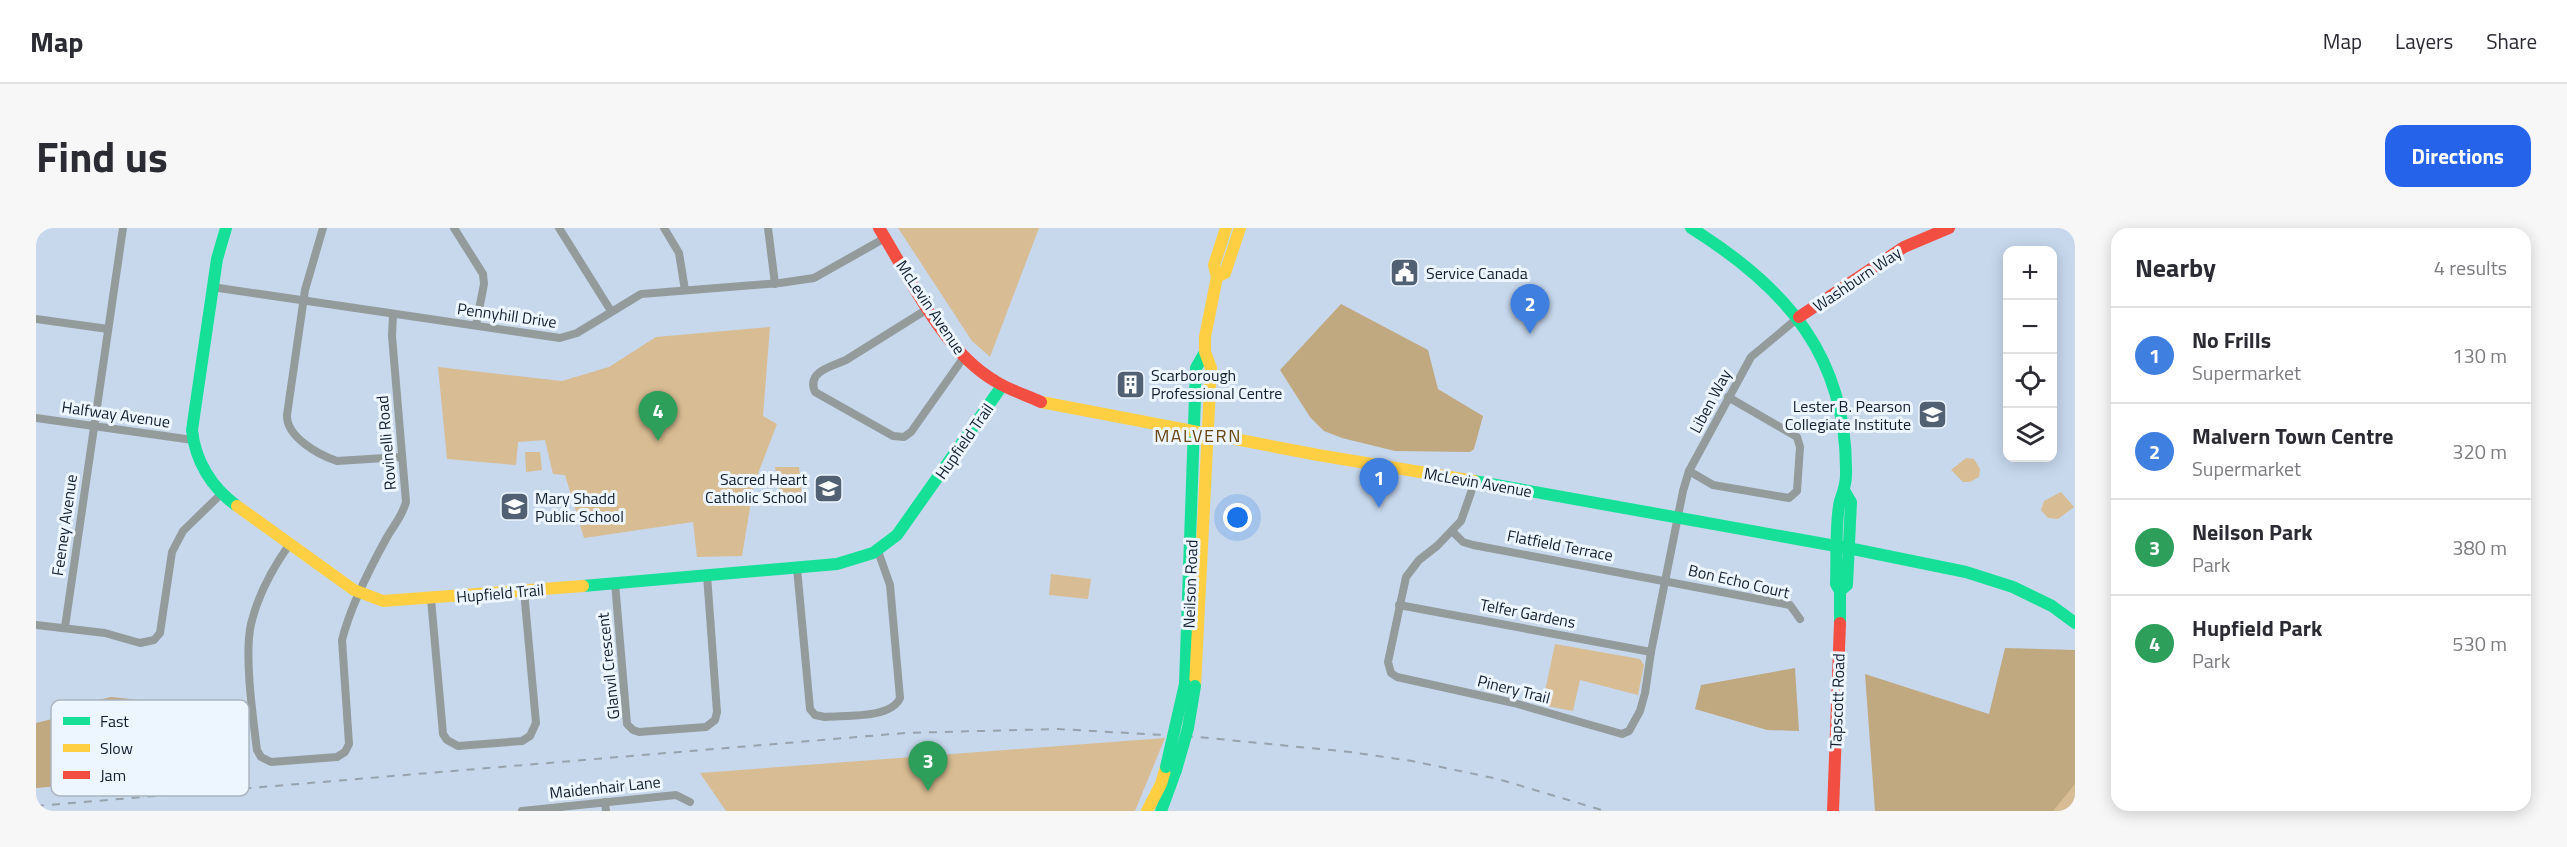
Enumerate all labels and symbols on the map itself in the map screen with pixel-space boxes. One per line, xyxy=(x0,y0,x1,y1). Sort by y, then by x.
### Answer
street label: Washburn Way xyxy=(1808,240,1906,318)
street label: McLevin Avenue xyxy=(891,255,971,359)
public building icon: Service Canada xyxy=(1389,257,1421,289)
place label: Service Canada xyxy=(1426,261,1528,285)
pin: 2 xyxy=(1510,285,1550,334)
street label: Pennyhill Drive xyxy=(456,296,558,334)
place label: Scarborough Professional Centre xyxy=(1151,363,1282,405)
street label: Liben Way xyxy=(1683,365,1737,437)
building icon: Scarborough Professional Centre xyxy=(1114,368,1146,400)
pin: 4 xyxy=(638,392,678,441)
place label: Lester B. Pearson Collegiate Institute xyxy=(1785,394,1911,436)
street label: Halfway Avenue xyxy=(60,395,172,433)
street label: Rovinelli Road xyxy=(370,395,402,491)
street label: Hupfield Trail xyxy=(929,398,999,484)
school or university icon: Lester B. Pearson Collegiate Institute xyxy=(1916,399,1948,431)
district label: MALVERN xyxy=(1154,422,1242,449)
pin: 1 xyxy=(1360,458,1398,508)
street label: McLevin Avenue xyxy=(1422,461,1534,503)
place label: Sacred Heart Catholic School xyxy=(705,467,807,509)
school or university icon: Sacred Heart Catholic School xyxy=(812,472,844,504)
street label: Feeney Avenue xyxy=(45,473,83,577)
place label: Mary Shadd Public School xyxy=(535,486,624,528)
school or university icon: Mary Shadd Public School xyxy=(498,491,530,523)
your location xyxy=(1223,503,1252,532)
street label: Flatfield Terrace xyxy=(1505,523,1615,567)
street label: Neilson Road xyxy=(1176,539,1204,629)
street label: Bon Echo Court xyxy=(1686,558,1792,604)
street label: Hupfield Trail xyxy=(455,577,545,609)
street label: Telfer Gardens xyxy=(1478,592,1578,634)
street label: Glanvil Crescent xyxy=(590,611,626,721)
street label: Tapscott Road xyxy=(1823,653,1851,749)
street label: Pinery Trail xyxy=(1475,668,1553,710)
legend xyxy=(51,700,249,796)
text: Fast xyxy=(100,709,129,733)
text: Slow xyxy=(100,736,133,760)
pin: 3 xyxy=(908,742,948,791)
text: Jam xyxy=(100,763,126,787)
street label: Maidenhair Lane xyxy=(548,769,662,805)

